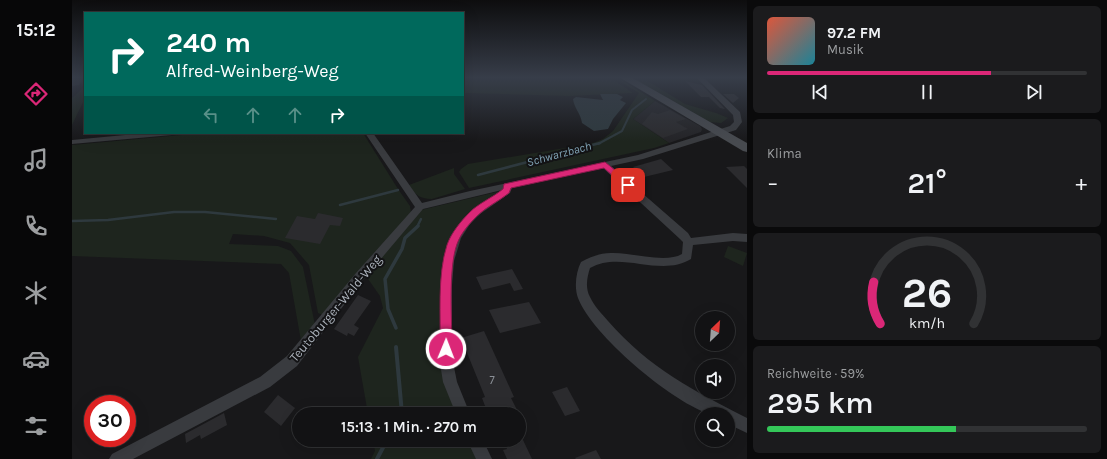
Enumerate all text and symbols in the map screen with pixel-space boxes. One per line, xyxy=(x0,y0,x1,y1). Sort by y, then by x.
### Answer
text: 15:12 xyxy=(16,19,56,41)
text: 97.2 FM xyxy=(827,24,881,42)
text: 240 m xyxy=(166,26,251,59)
icon: right xyxy=(100,28,152,80)
text: Musik xyxy=(827,42,864,57)
text: Alfred-Weinberg-Weg xyxy=(166,60,339,82)
icon: directions xyxy=(22,80,50,108)
icon: previous xyxy=(809,81,831,103)
icon: pause xyxy=(916,81,938,103)
icon: next xyxy=(1023,81,1045,103)
icon: left xyxy=(200,104,222,126)
icon: ahead xyxy=(242,104,264,126)
icon: ahead xyxy=(284,104,306,126)
icon: right xyxy=(326,104,348,126)
water label: Schwarzbach xyxy=(525,139,593,169)
icon: music xyxy=(22,146,50,174)
text: Klima xyxy=(767,146,802,161)
text: 21° xyxy=(907,165,947,201)
pin xyxy=(611,168,645,202)
text: − xyxy=(767,170,779,196)
text: + xyxy=(1075,170,1087,196)
icon: arrive xyxy=(617,174,639,196)
icon: phone xyxy=(22,212,50,240)
street label: Teutoburger-Wald-Weg xyxy=(286,251,385,365)
text: 26 xyxy=(902,269,952,317)
icon: climate xyxy=(22,279,50,307)
north arrow xyxy=(695,311,735,351)
map controls xyxy=(695,311,735,447)
text: km/h xyxy=(909,315,945,332)
position arrow xyxy=(425,328,467,370)
icon: car xyxy=(22,345,50,373)
button: sound xyxy=(695,359,735,399)
text: Reichweite · 59% xyxy=(767,366,864,381)
house number: 7 xyxy=(489,374,495,387)
text: 295 km xyxy=(767,385,874,421)
speed limit sign: 30 xyxy=(84,395,136,447)
button: search xyxy=(695,407,735,447)
icon: filters xyxy=(22,412,50,440)
text: 15:13 · 1 Min. · 270 m xyxy=(341,418,477,436)

